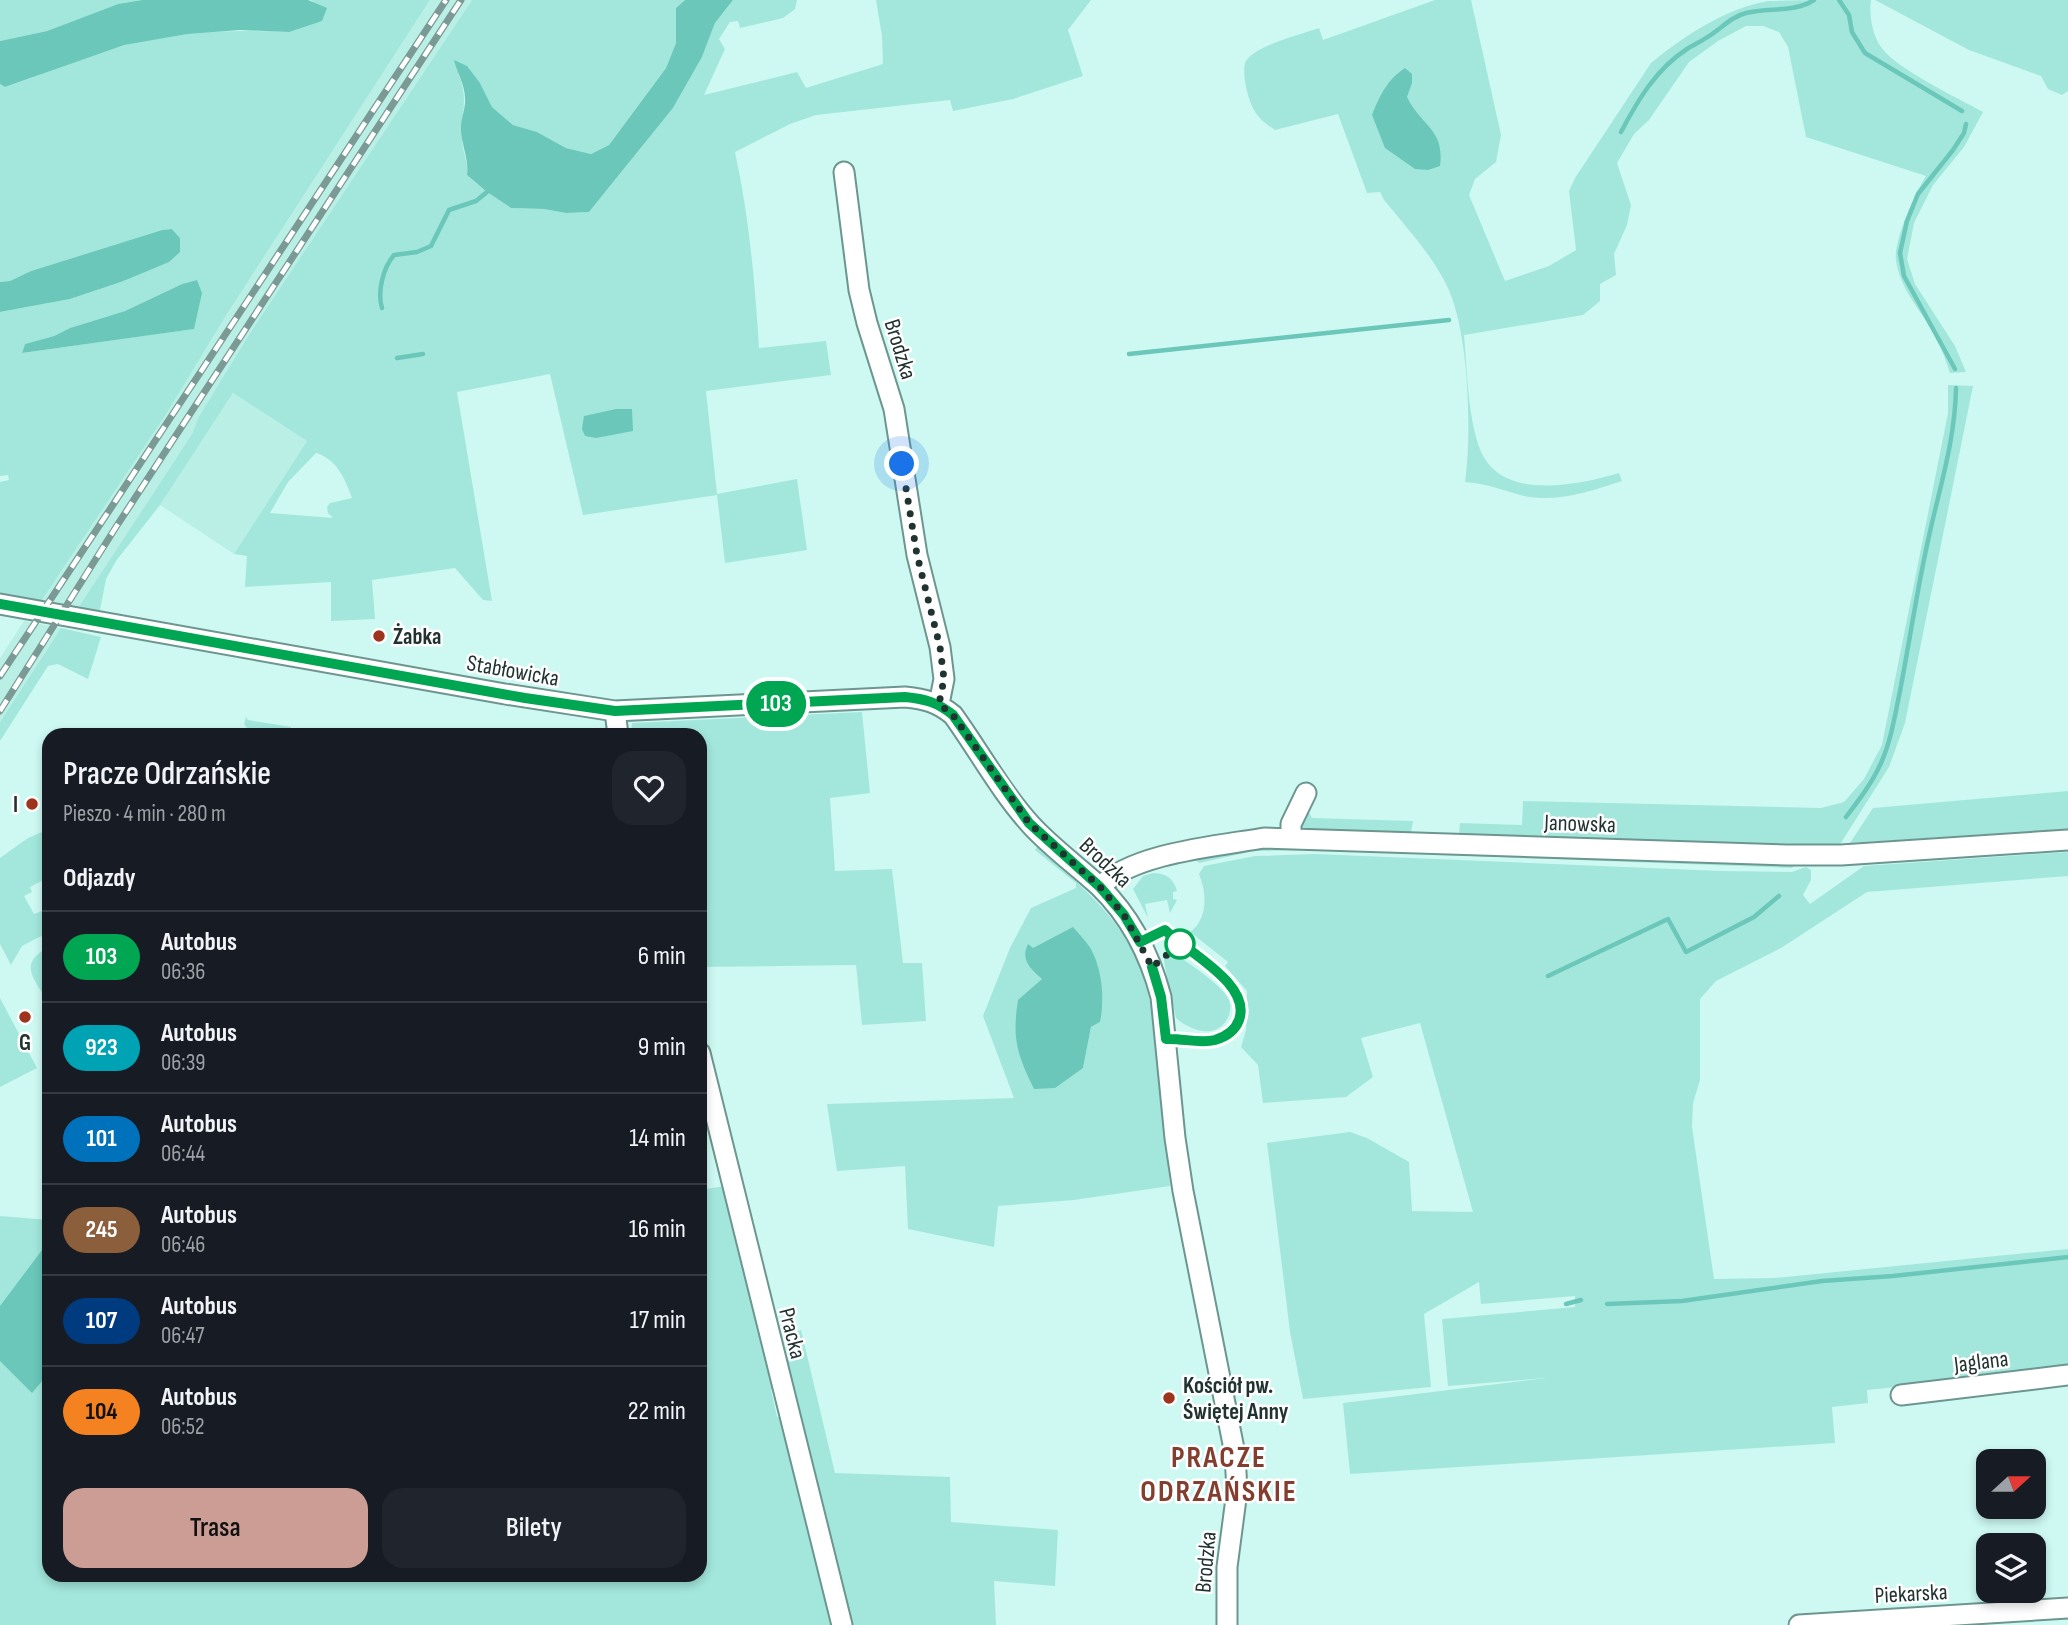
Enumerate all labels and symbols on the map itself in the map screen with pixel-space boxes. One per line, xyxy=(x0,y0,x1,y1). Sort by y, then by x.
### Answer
street label: Brodzka xyxy=(878,316,922,383)
your location xyxy=(884,446,919,481)
place label: Żabka xyxy=(393,623,441,651)
marker: Żabka xyxy=(371,628,387,644)
street label: Stabłowicka xyxy=(465,649,561,693)
line badge: 103 xyxy=(736,681,816,727)
place label: I xyxy=(13,791,18,819)
marker: I xyxy=(24,796,40,812)
street label: Janowska xyxy=(1543,809,1616,839)
street label: Brodzka xyxy=(1073,832,1137,894)
unlabelled marker xyxy=(1165,929,1195,959)
marker: G xyxy=(17,1009,33,1025)
place label: G xyxy=(19,1029,31,1057)
street label: Pracka xyxy=(772,1305,812,1362)
street label: Jaglana xyxy=(1951,1345,2010,1379)
place label: Kościół pw. Świętej Anny xyxy=(1183,1372,1289,1426)
marker: Kościół pw. Świętej Anny xyxy=(1161,1390,1177,1406)
district label: PRACZE ODRZAŃSKIE xyxy=(1140,1440,1298,1510)
north arrow xyxy=(1976,1449,2046,1519)
street label: Brodzka xyxy=(1189,1530,1223,1594)
street label: Piekarska xyxy=(1874,1578,1948,1610)

